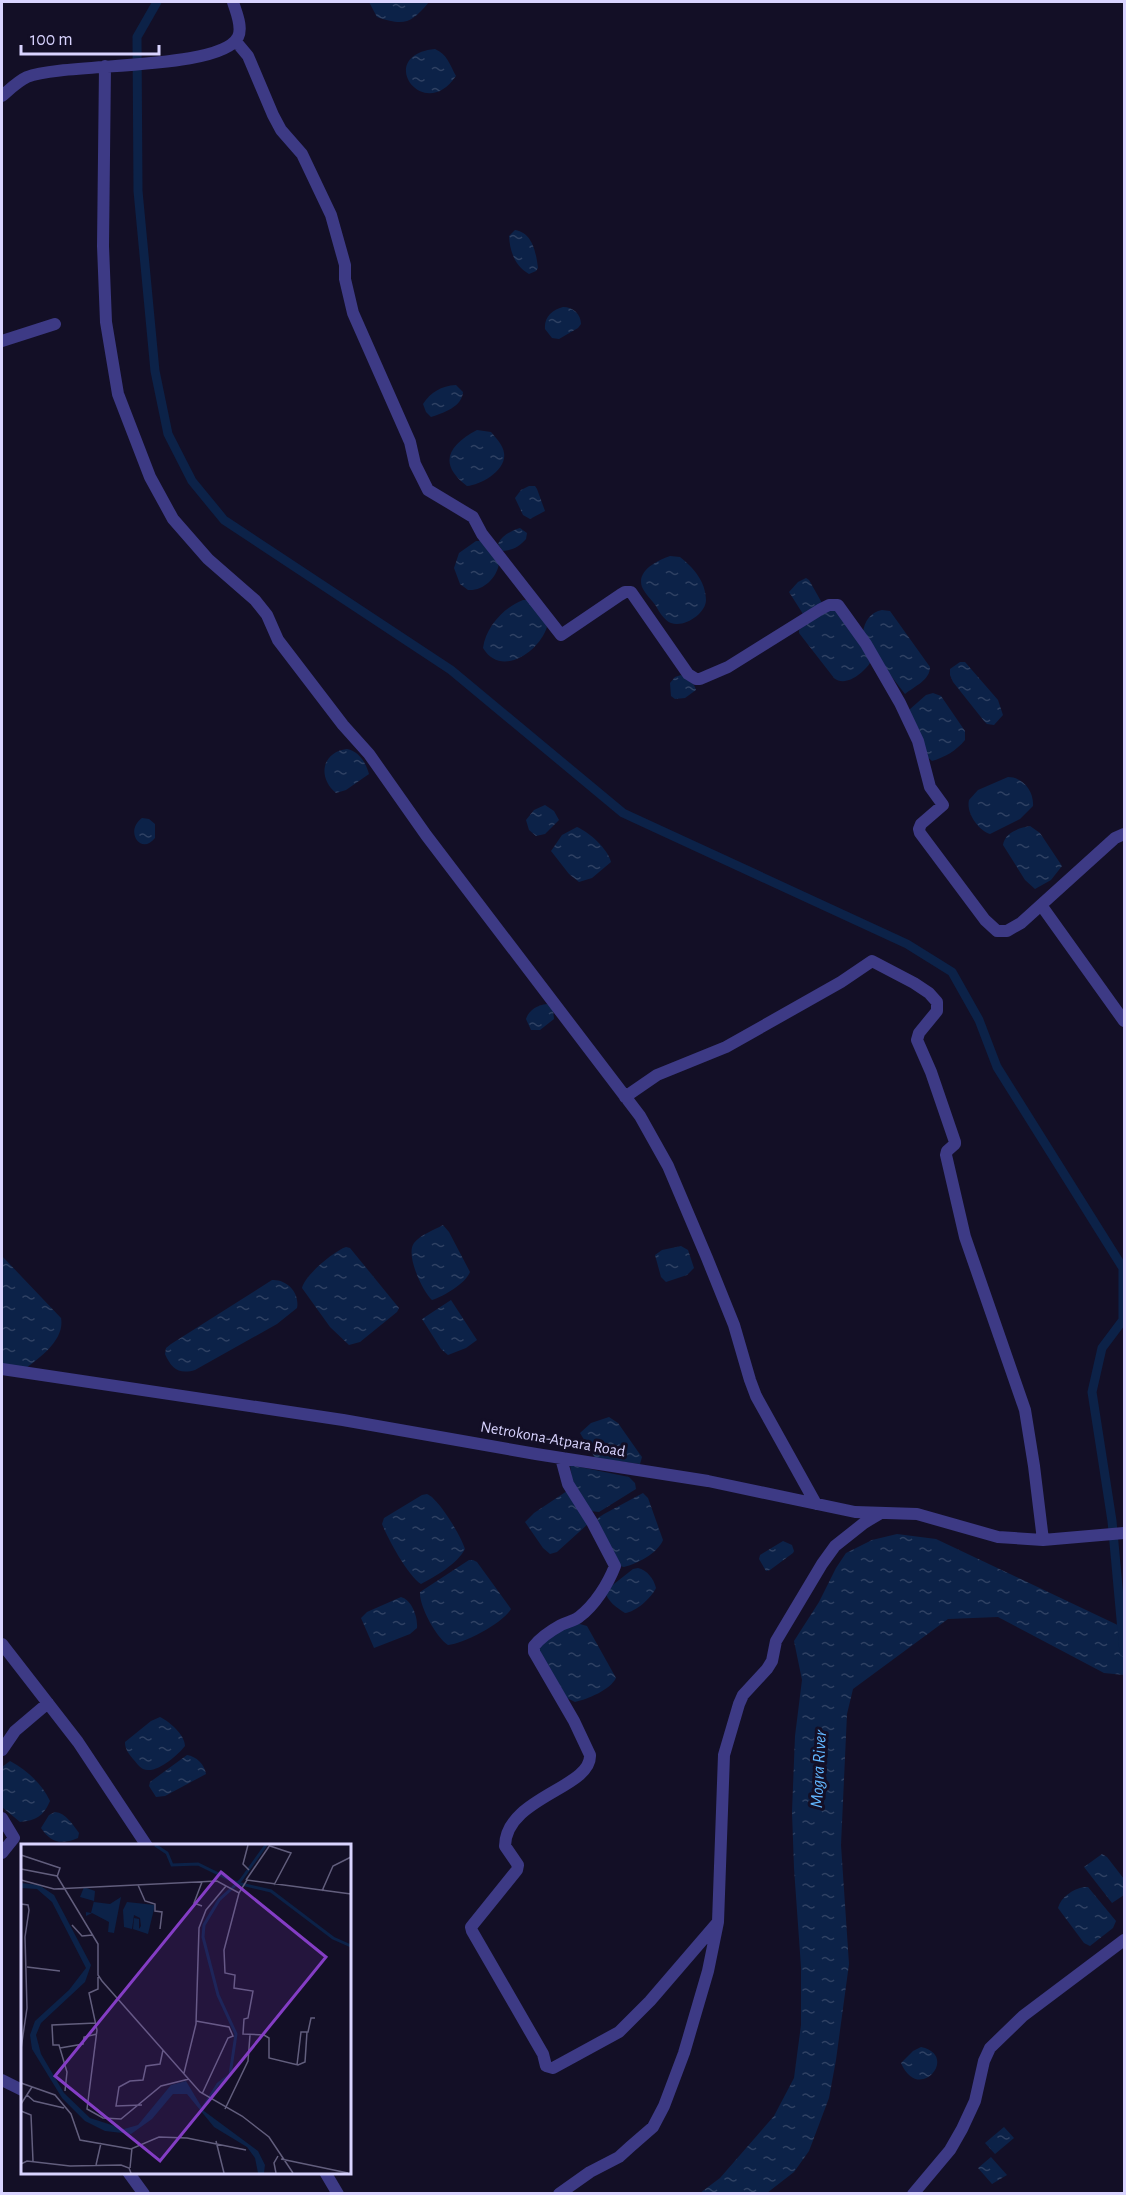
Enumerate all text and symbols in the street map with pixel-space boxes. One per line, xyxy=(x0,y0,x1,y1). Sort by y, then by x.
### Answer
scale bar xyxy=(21,18,159,56)
text: 100 m xyxy=(30,31,73,49)
street label: Netrokona-Atpara Road xyxy=(479,1418,627,1460)
water label: Mogra River xyxy=(808,1728,830,1808)
inset map xyxy=(21,1844,351,2174)

